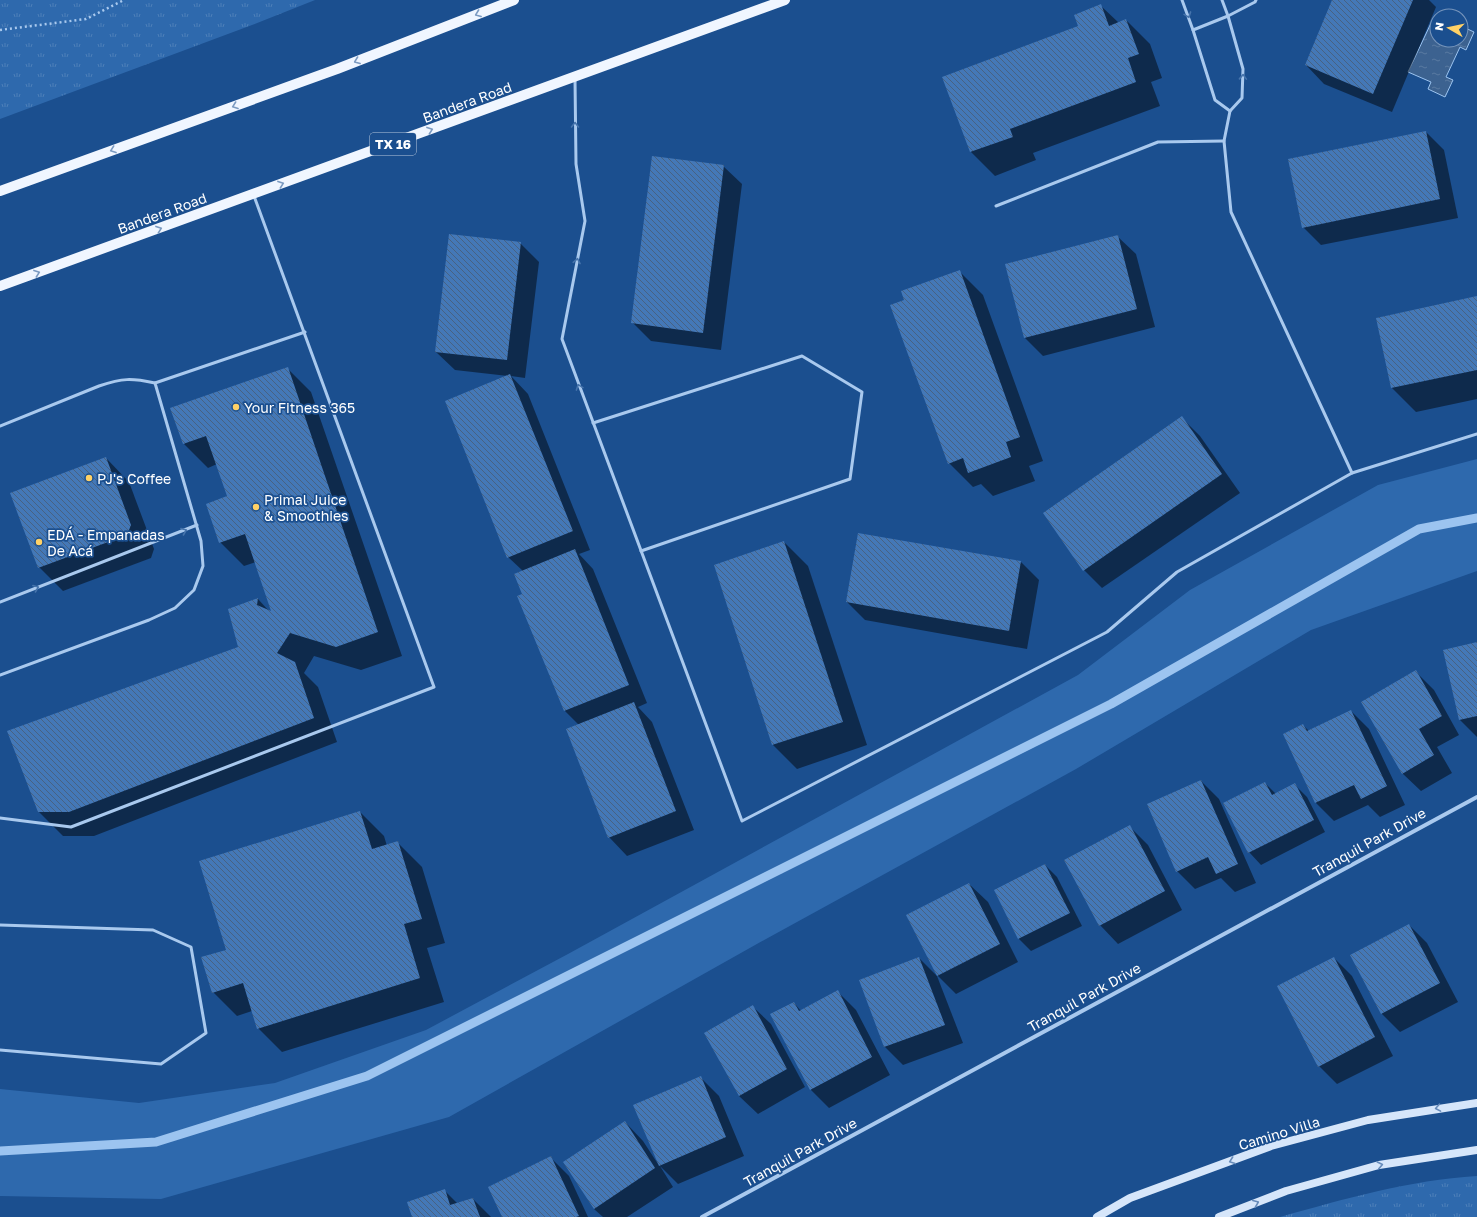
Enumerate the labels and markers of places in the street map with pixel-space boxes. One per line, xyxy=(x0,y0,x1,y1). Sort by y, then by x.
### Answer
place label: Your Fitness 365 xyxy=(244,399,355,416)
marker: Your Fitness 365 xyxy=(231,402,241,412)
place label: PJ's Coffee xyxy=(97,470,171,487)
marker: PJ's Coffee xyxy=(84,473,94,483)
place label: Primal Juice & Smoothies xyxy=(264,491,349,524)
marker: Primal Juice & Smoothies xyxy=(251,502,261,512)
place label: EDÁ - Empanadas De Acá xyxy=(47,526,165,559)
marker: EDÁ - Empanadas De Acá xyxy=(34,537,44,547)

